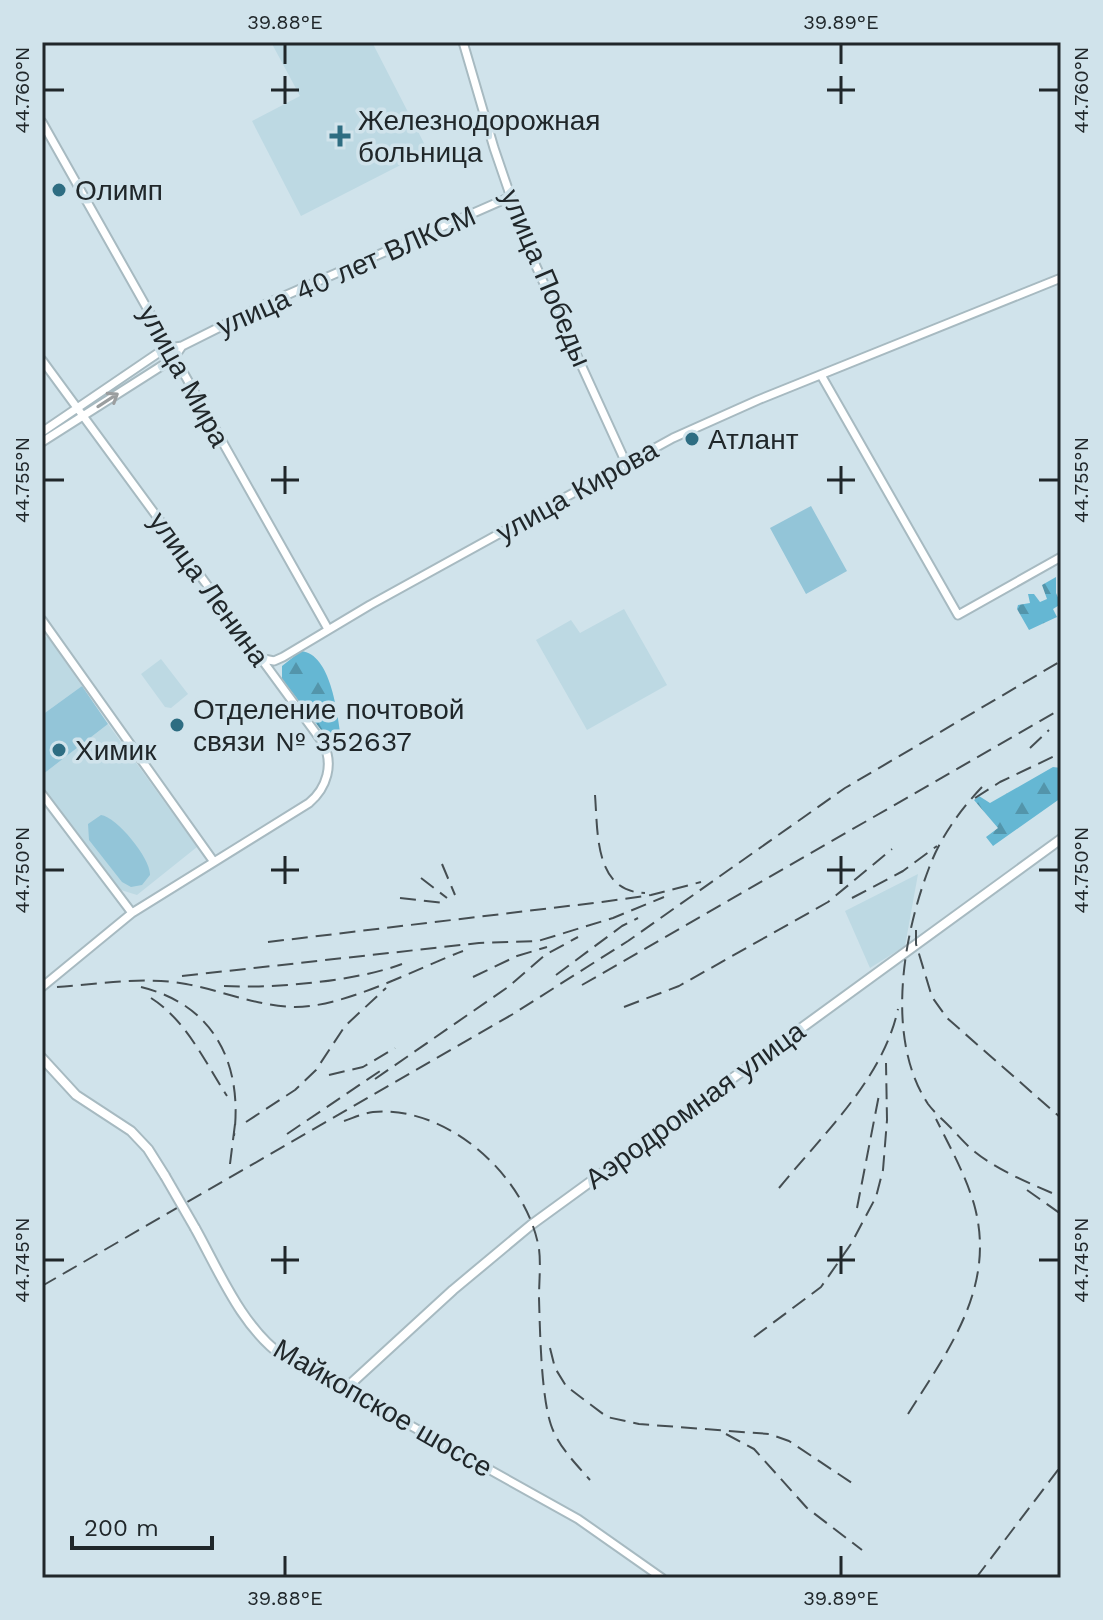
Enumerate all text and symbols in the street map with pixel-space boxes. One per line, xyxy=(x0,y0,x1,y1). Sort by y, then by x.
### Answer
text: 39.88°E xyxy=(247,10,323,34)
text: 39.89°E xyxy=(803,10,879,34)
text: 44.760°N xyxy=(10,46,34,134)
text: 44.760°N xyxy=(1069,46,1093,134)
place label: Железнодорожная больница xyxy=(358,104,600,169)
marker: Железнодорожная больница xyxy=(329,125,351,147)
place label: Олимп xyxy=(75,174,163,207)
marker: Олимп xyxy=(50,181,68,199)
street label: улица Победы xyxy=(494,184,598,372)
street label: улица 40 лет ВЛКСМ xyxy=(211,199,481,343)
street label: улица Мира xyxy=(132,300,237,453)
one-way arrow xyxy=(96,392,118,408)
place label: Атлант xyxy=(708,423,799,456)
marker: Атлант xyxy=(683,430,701,448)
street label: улица Кирова xyxy=(490,433,664,549)
text: 44.755°N xyxy=(10,437,34,523)
text: 44.755°N xyxy=(1069,437,1093,523)
street label: улица Ленина xyxy=(142,505,276,673)
place label: Отделение почтовой связи № 352637 xyxy=(193,693,464,758)
marker: Отделение почтовой связи № 352637 xyxy=(168,716,186,734)
place label: Химик xyxy=(75,734,157,767)
marker: Химик xyxy=(50,741,68,759)
text: 44.750°N xyxy=(10,827,34,913)
text: 44.750°N xyxy=(1069,827,1093,913)
street label: Аэродромная улица xyxy=(579,1014,812,1196)
text: 44.745°N xyxy=(10,1217,34,1303)
text: 44.745°N xyxy=(1069,1217,1093,1303)
street label: Майкопское шоссе xyxy=(268,1332,498,1484)
scale bar xyxy=(72,1500,212,1550)
text: 200 m xyxy=(84,1514,159,1542)
text: 39.88°E xyxy=(247,1586,323,1610)
text: 39.89°E xyxy=(803,1586,879,1610)

